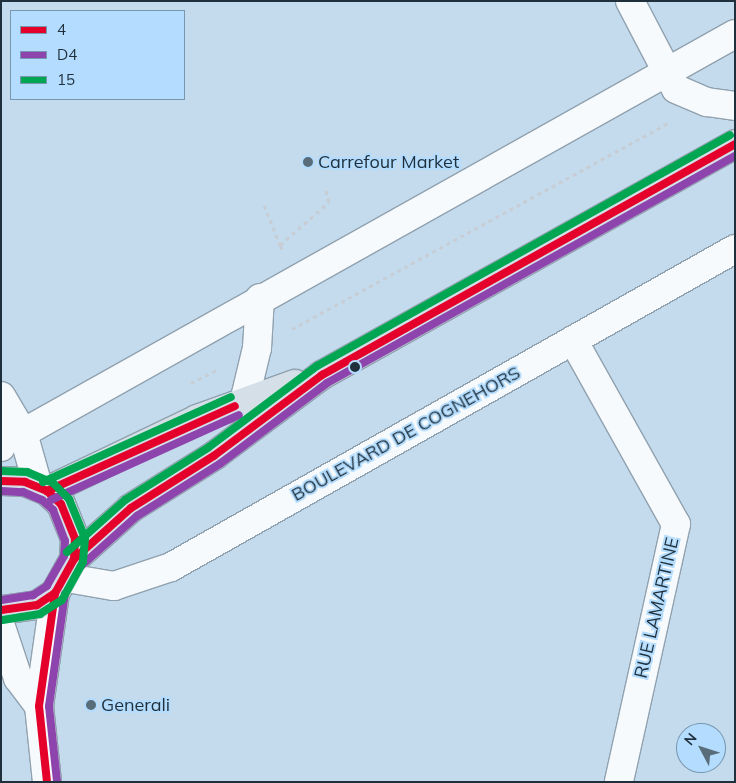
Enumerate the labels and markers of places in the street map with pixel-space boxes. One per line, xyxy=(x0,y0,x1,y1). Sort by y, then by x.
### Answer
place label: Carrefour Market xyxy=(318,151,459,173)
marker: Carrefour Market xyxy=(302,156,314,168)
unlabelled marker xyxy=(350,362,360,372)
place label: Generali xyxy=(101,694,170,716)
marker: Generali xyxy=(85,699,97,711)

